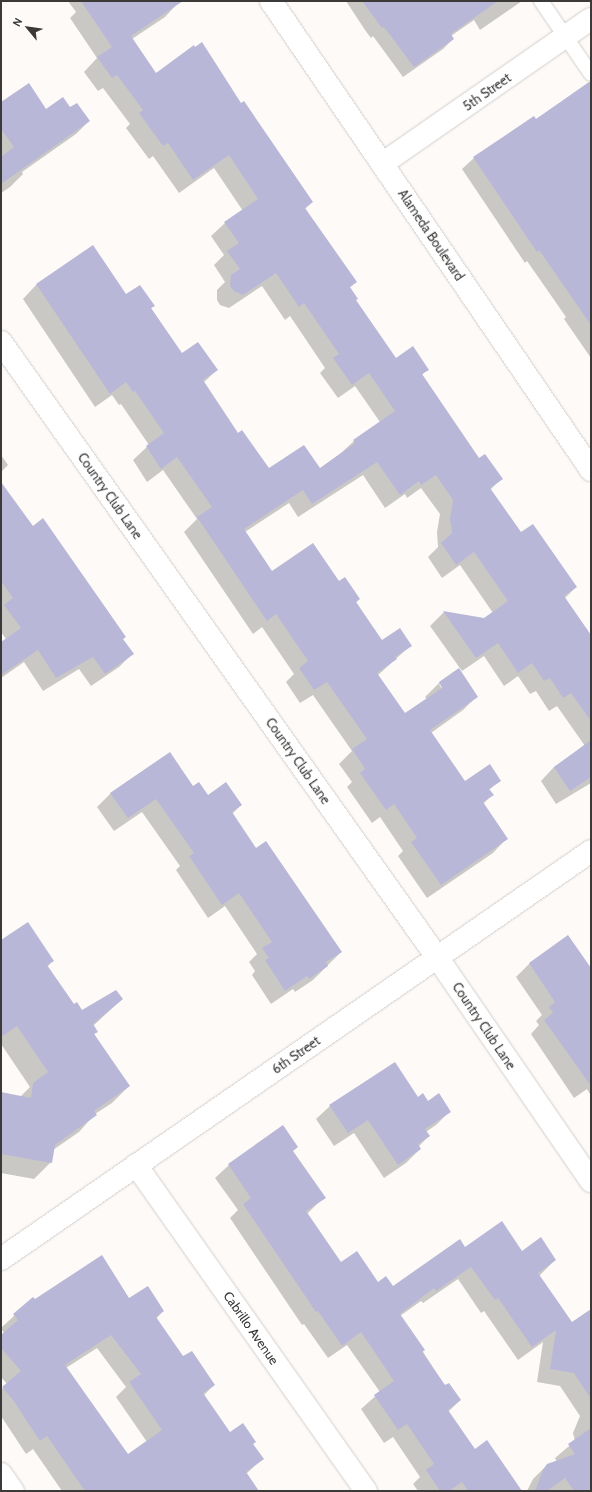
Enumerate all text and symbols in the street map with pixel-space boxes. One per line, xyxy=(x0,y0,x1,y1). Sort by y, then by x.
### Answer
north arrow xyxy=(8,8,48,48)
text: N xyxy=(9,15,26,29)
street label: 5th Street xyxy=(460,70,514,114)
street label: Alameda Boulevard xyxy=(395,186,467,284)
street label: Country Club Lane xyxy=(74,450,146,542)
street label: Country Club Lane xyxy=(262,715,334,807)
street label: Country Club Lane xyxy=(449,980,519,1072)
street label: 6th Street xyxy=(269,1033,323,1077)
street label: Cabrillo Avenue xyxy=(220,1288,282,1368)

